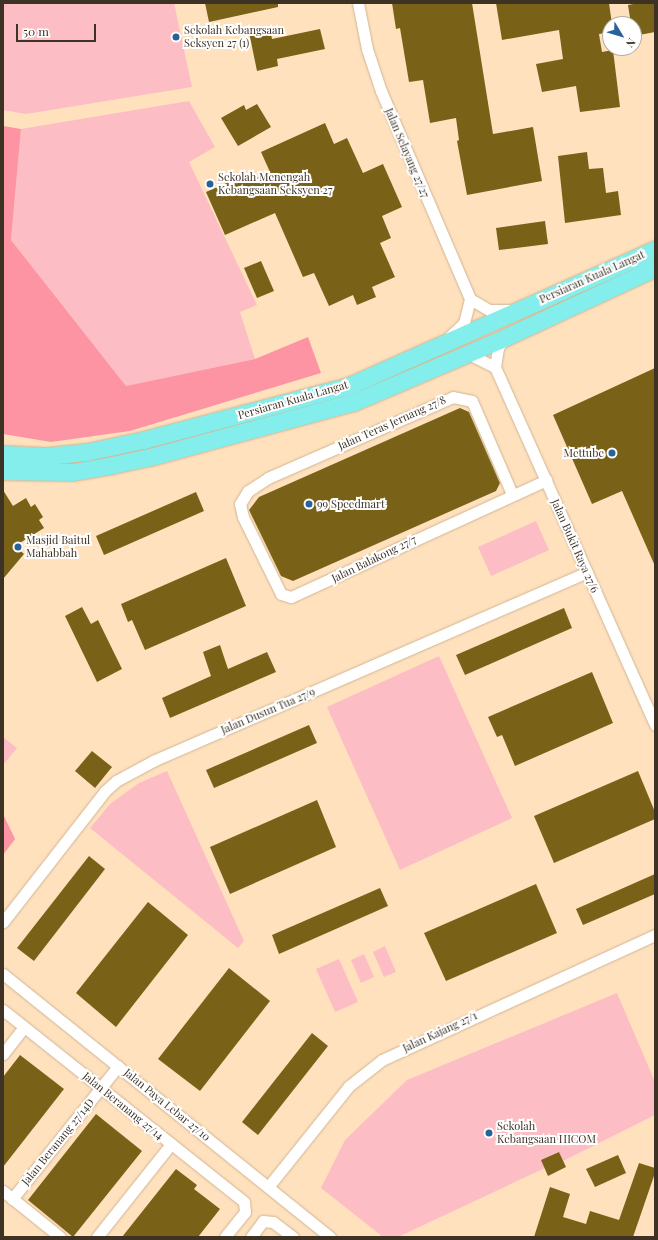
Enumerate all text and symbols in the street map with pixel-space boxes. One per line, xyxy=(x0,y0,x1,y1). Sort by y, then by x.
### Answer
scale bar xyxy=(18,16,98,42)
north arrow xyxy=(602,16,642,56)
text: 50 m xyxy=(23,23,49,39)
place label: Sekolah Kebangsaan Seksyen 27 (1) xyxy=(184,24,284,50)
marker: Sekolah Kebangsaan Seksyen 27 (1) xyxy=(171,32,181,42)
text: N xyxy=(623,35,639,51)
street label: Jalan Selayang 27/27 xyxy=(382,106,432,200)
place label: Sekolah Menengah Kebangsaan Seksyen 27 xyxy=(218,171,332,197)
marker: Sekolah Menengah Kebangsaan Seksyen 27 xyxy=(205,179,215,189)
street label: Persiaran Kuala Langat xyxy=(537,248,647,306)
street label: Persiaran Kuala Langat xyxy=(236,378,350,422)
street label: Jalan Teras Jernang 27/8 xyxy=(336,393,448,453)
place label: Mettube xyxy=(564,446,604,460)
marker: Mettube xyxy=(607,448,617,458)
place label: 99 Speedmart xyxy=(317,497,385,511)
street label: Jalan Bukit Raya 27/6 xyxy=(548,497,602,595)
marker: 99 Speedmart xyxy=(304,499,314,509)
street label: Jalan Balakong 27/7 xyxy=(329,533,419,585)
place label: Masjid Baitul Mahabbah xyxy=(26,534,90,560)
marker: Masjid Baitul Mahabbah xyxy=(13,542,23,552)
street label: Jalan Dusun Tua 27/9 xyxy=(219,685,317,737)
street label: Jalan Kajang 27/1 xyxy=(401,1009,479,1055)
street label: Jalan Paya Lebar 27/10 xyxy=(121,1066,213,1144)
street label: Jalan Beranang 27/14 xyxy=(80,1069,166,1143)
street label: Jalan Beranang 27/14D xyxy=(19,1096,97,1188)
place label: Sekolah Kebangsaan HICOM xyxy=(497,1120,596,1146)
marker: Sekolah Kebangsaan HICOM xyxy=(484,1128,494,1138)

